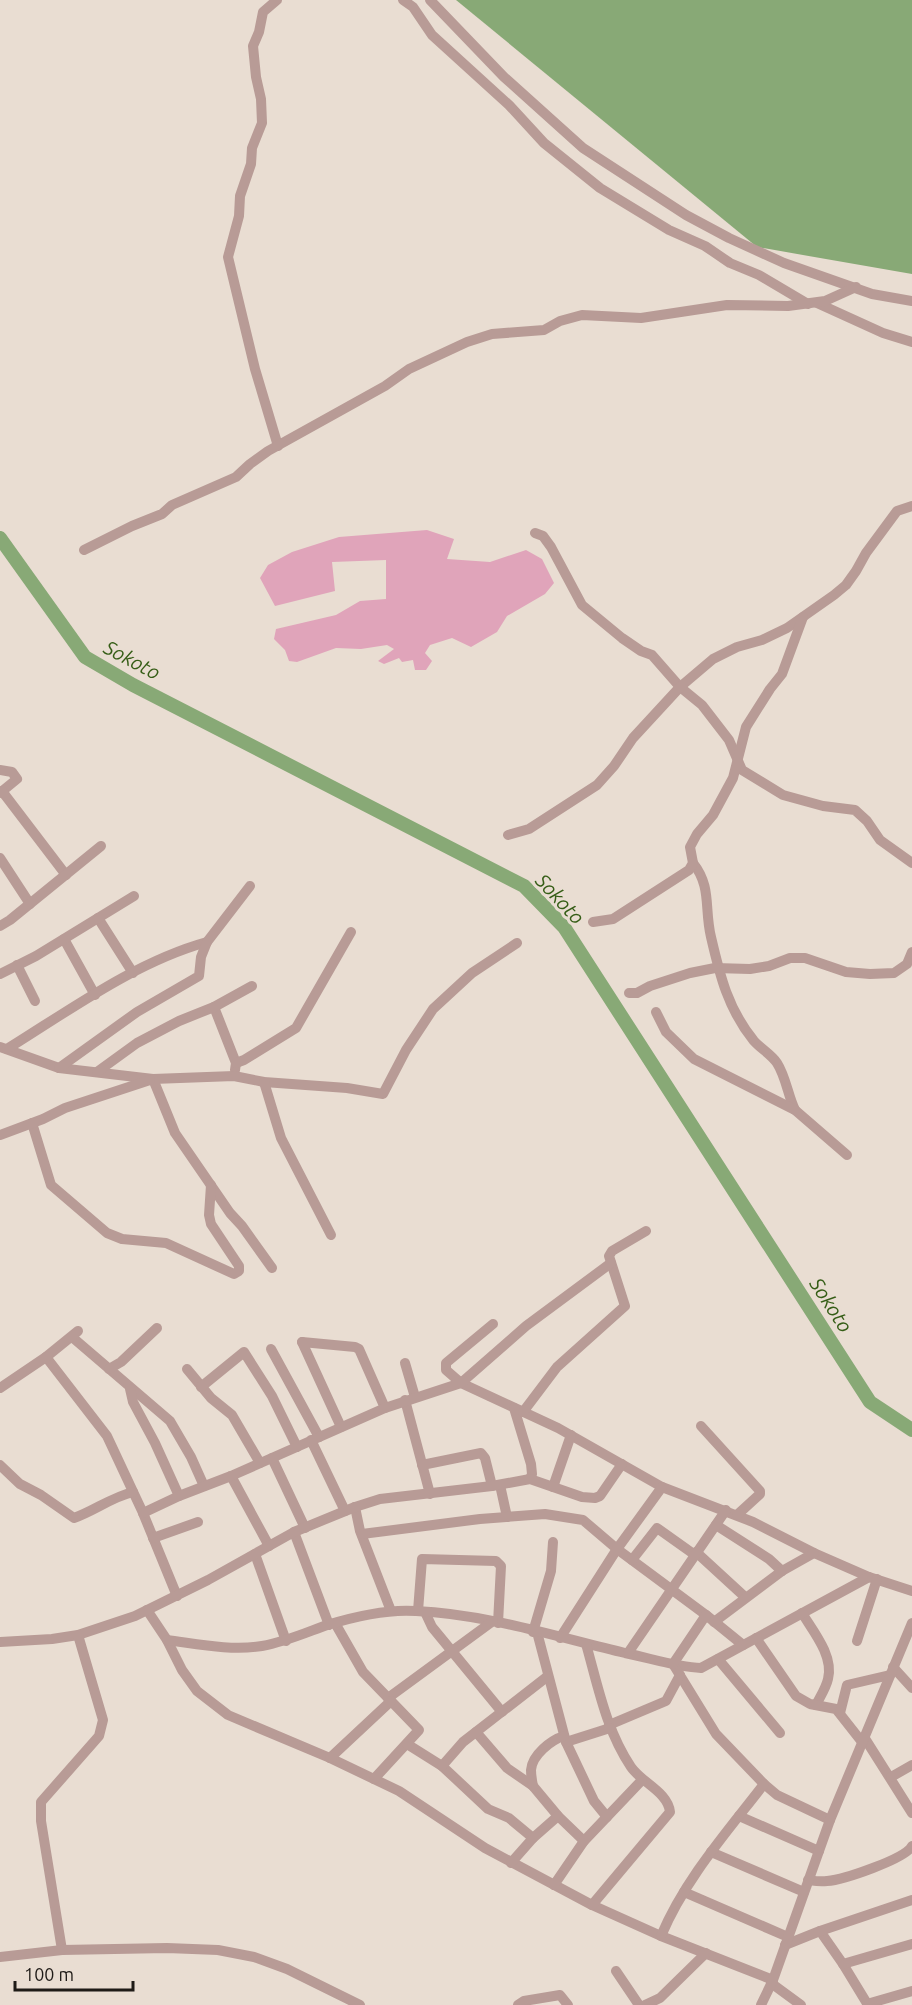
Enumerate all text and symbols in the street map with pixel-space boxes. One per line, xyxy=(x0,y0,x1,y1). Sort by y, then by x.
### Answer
water label: Sokoto xyxy=(99,635,164,684)
water label: Sokoto xyxy=(531,868,589,929)
water label: Sokoto xyxy=(805,1272,858,1336)
scale bar xyxy=(15,1954,134,1992)
text: 100 m xyxy=(24,1964,74,1984)

